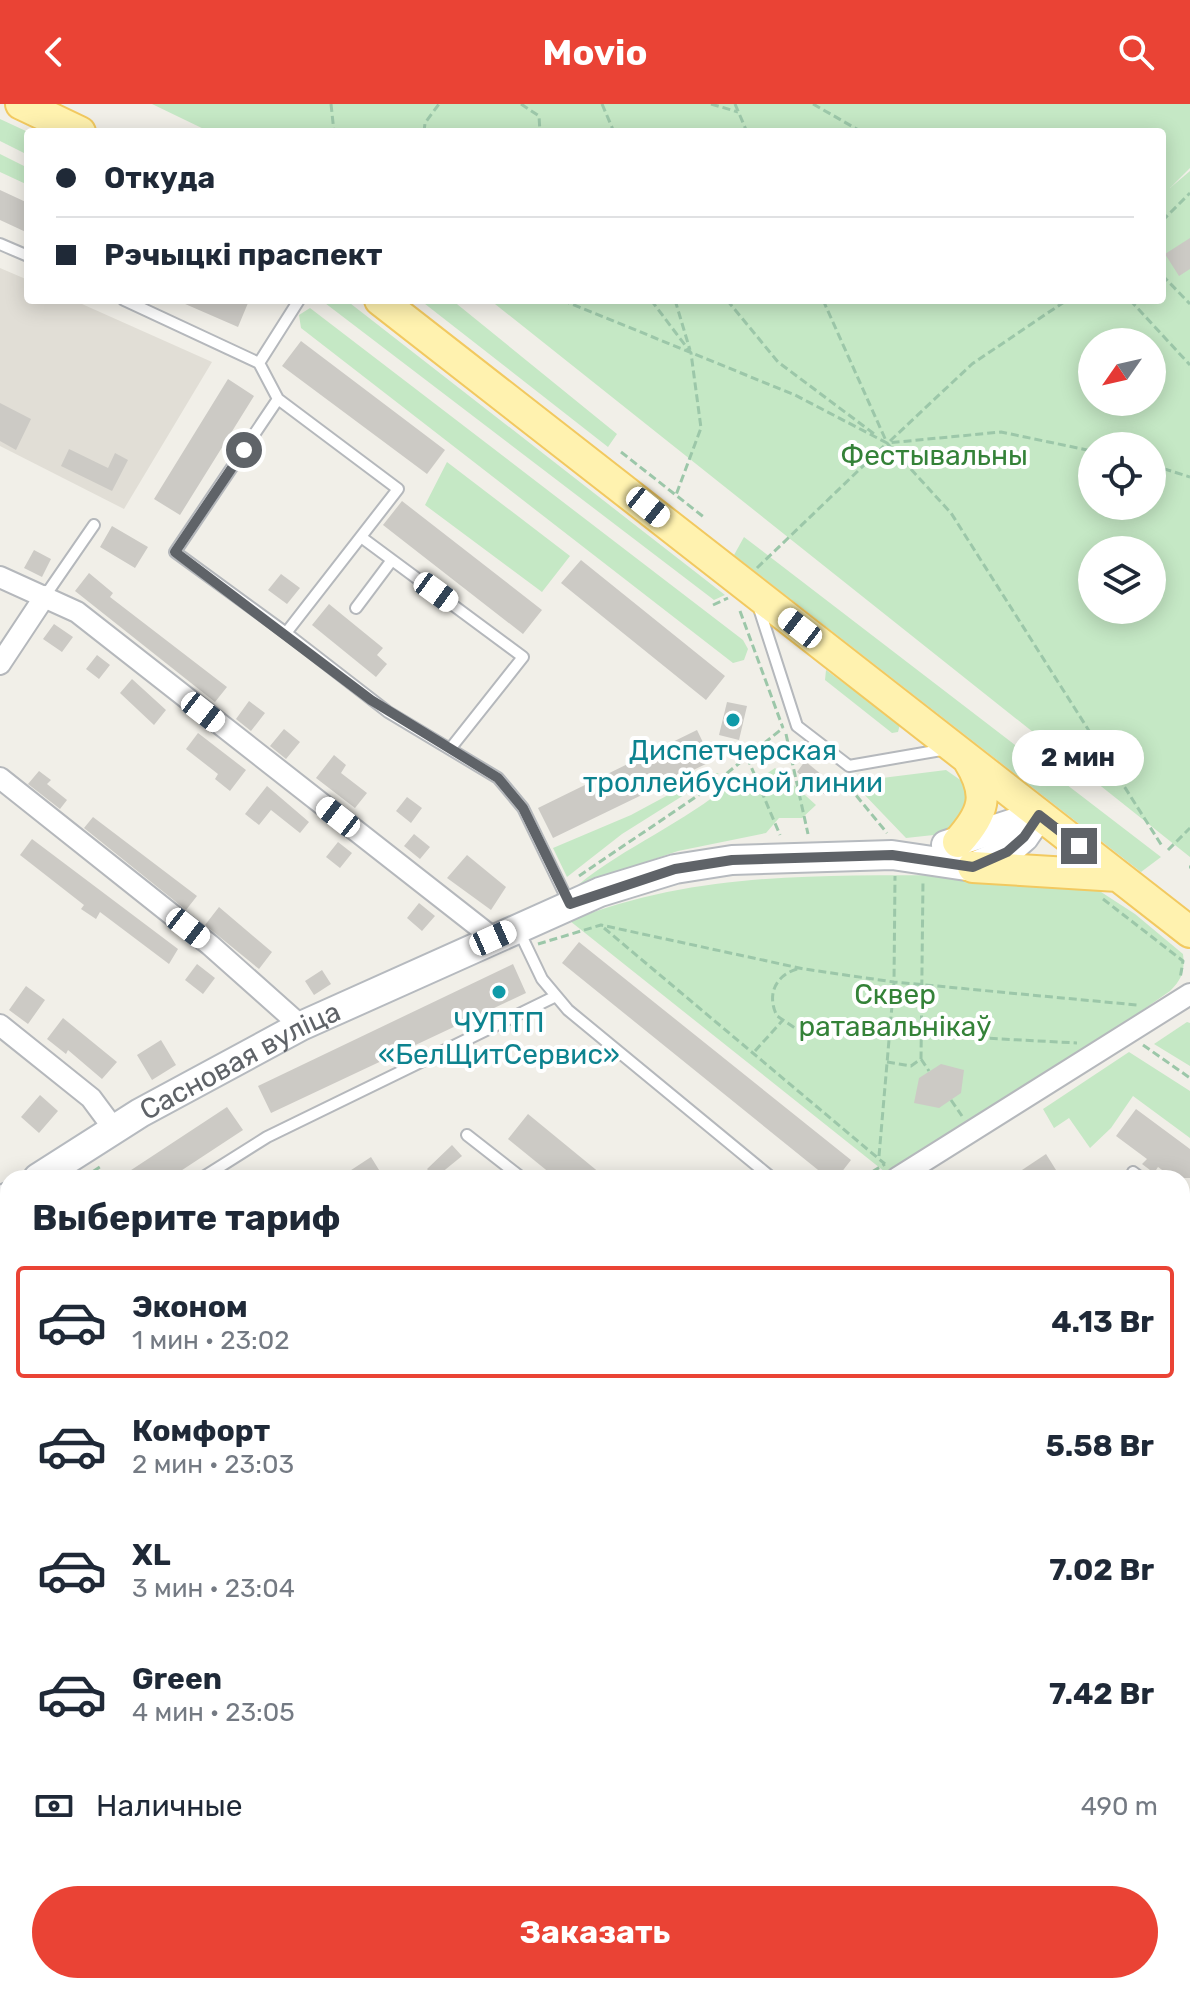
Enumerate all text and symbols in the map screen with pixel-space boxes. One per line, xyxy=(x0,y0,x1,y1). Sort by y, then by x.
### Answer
icon: back xyxy=(32,30,76,74)
icon: search xyxy=(1114,30,1158,74)
text: Movio xyxy=(543,31,647,74)
text: Откуда xyxy=(104,160,215,196)
text: Рэчыцкі праспект xyxy=(104,237,382,273)
north arrow xyxy=(1078,328,1166,416)
map controls xyxy=(1078,328,1166,624)
route start xyxy=(226,432,262,468)
button: locate xyxy=(1078,432,1166,520)
park label: Фестывальны xyxy=(840,439,1028,472)
car xyxy=(622,483,674,531)
button: layers xyxy=(1078,536,1166,624)
car xyxy=(410,568,462,616)
car xyxy=(774,604,826,652)
car xyxy=(177,688,229,736)
marker: Диспетчерская троллейбусной линии xyxy=(724,711,742,729)
callout: 2 мин xyxy=(1013,730,1145,786)
place label: Диспетчерская троллейбусной линии xyxy=(583,734,883,799)
text: 2 мин xyxy=(1041,742,1115,773)
car xyxy=(312,793,364,841)
route end xyxy=(1061,828,1097,864)
car xyxy=(162,904,214,952)
car xyxy=(466,917,520,959)
park label: Сквер ратавальнікаў xyxy=(798,978,992,1043)
marker: ЧУПТП «БелЩитСервис» xyxy=(490,983,508,1001)
street label: Сасновая вуліца xyxy=(134,995,345,1127)
place label: ЧУПТП «БелЩитСервис» xyxy=(378,1006,620,1071)
text: Выберите тариф xyxy=(32,1196,341,1239)
icon: car xyxy=(36,1286,108,1358)
text: Эконом xyxy=(132,1289,248,1325)
text: 4.13 Br xyxy=(1051,1304,1154,1340)
text: 1 мин · 23:02 xyxy=(132,1325,290,1356)
icon: car xyxy=(36,1410,108,1482)
text: Комфорт xyxy=(132,1413,270,1449)
text: 5.58 Br xyxy=(1045,1428,1154,1464)
text: 2 мин · 23:03 xyxy=(132,1449,294,1480)
icon: car xyxy=(36,1534,108,1606)
text: XL xyxy=(132,1537,171,1573)
text: 7.02 Br xyxy=(1049,1552,1154,1588)
text: 3 мин · 23:04 xyxy=(132,1573,295,1604)
icon: car xyxy=(36,1658,108,1730)
text: Green xyxy=(132,1661,222,1697)
text: 7.42 Br xyxy=(1049,1676,1154,1712)
text: 4 мин · 23:05 xyxy=(132,1697,295,1728)
icon: cash xyxy=(32,1784,76,1828)
text: Наличные xyxy=(96,1788,242,1824)
text: 490 m xyxy=(1081,1791,1158,1822)
button: Заказать xyxy=(32,1886,1158,1978)

